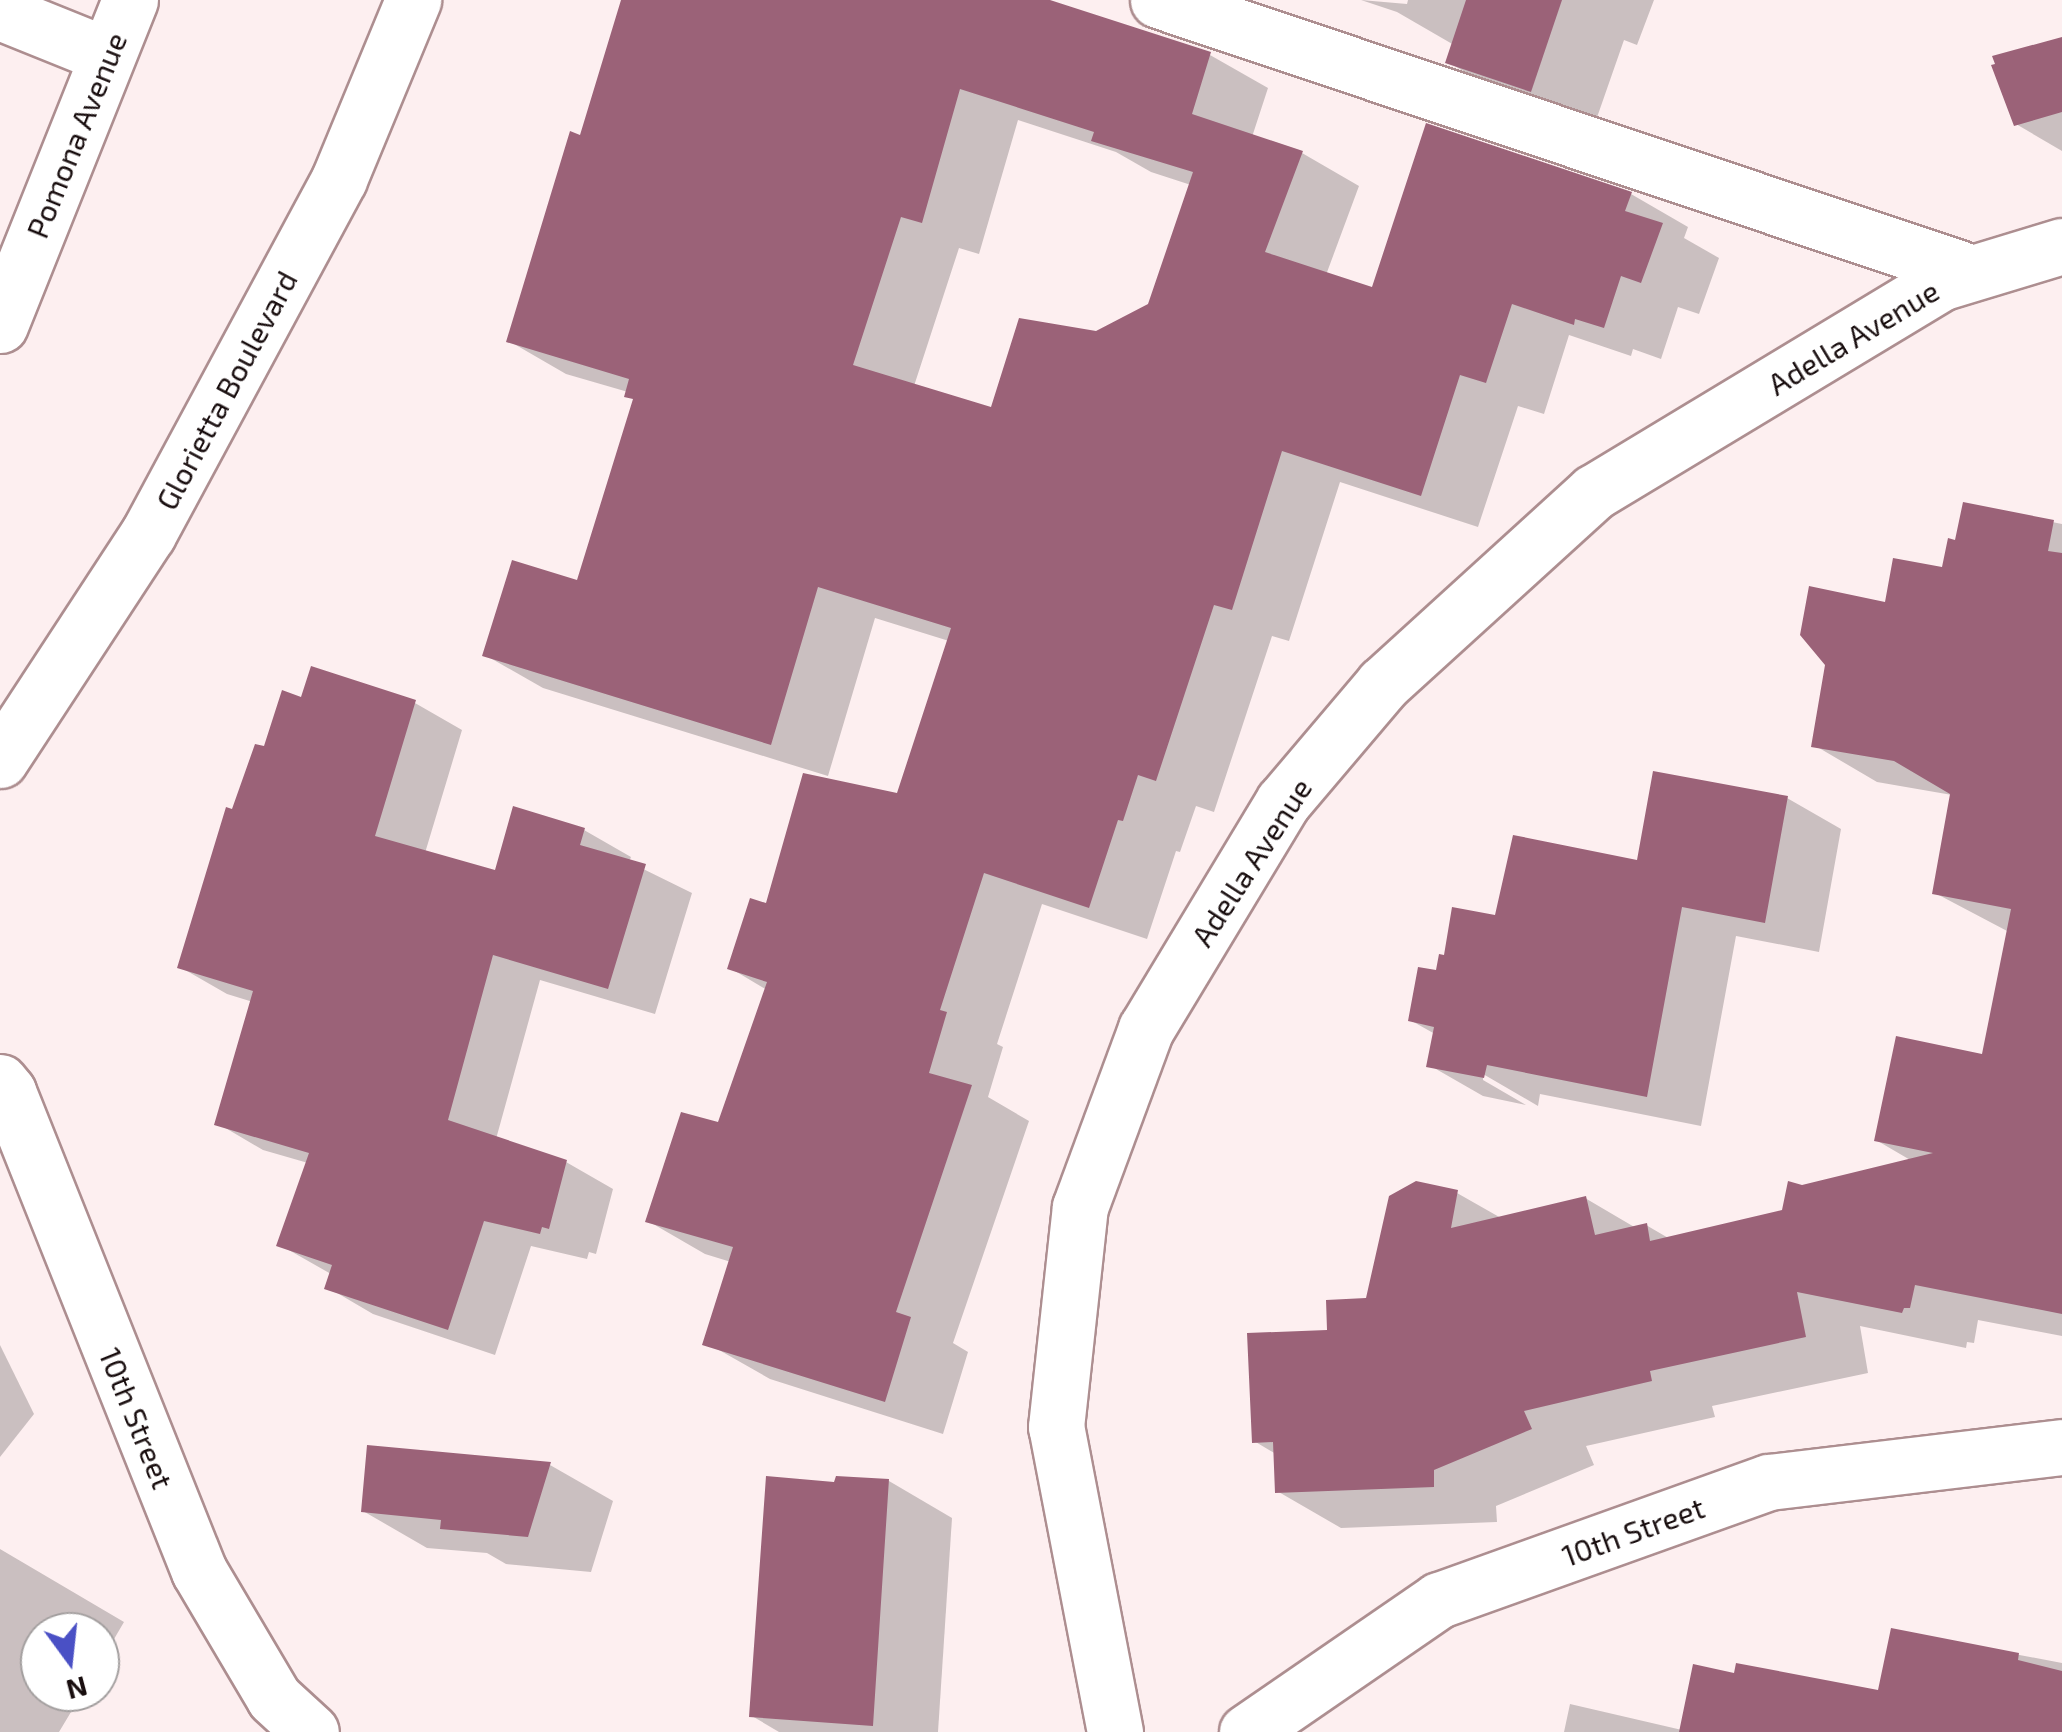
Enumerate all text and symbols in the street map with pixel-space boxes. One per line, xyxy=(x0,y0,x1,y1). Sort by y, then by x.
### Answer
street label: Pomona Avenue xyxy=(18,27,134,243)
street label: Glorietta Boulevard xyxy=(148,264,304,516)
street label: Adella Avenue xyxy=(1761,272,1945,402)
street label: Adella Avenue xyxy=(1183,771,1319,953)
street label: 10th Street xyxy=(92,1342,182,1494)
street label: 10th Street xyxy=(1557,1489,1709,1573)
north arrow xyxy=(20,1612,120,1712)
text: N xyxy=(63,1670,91,1708)

